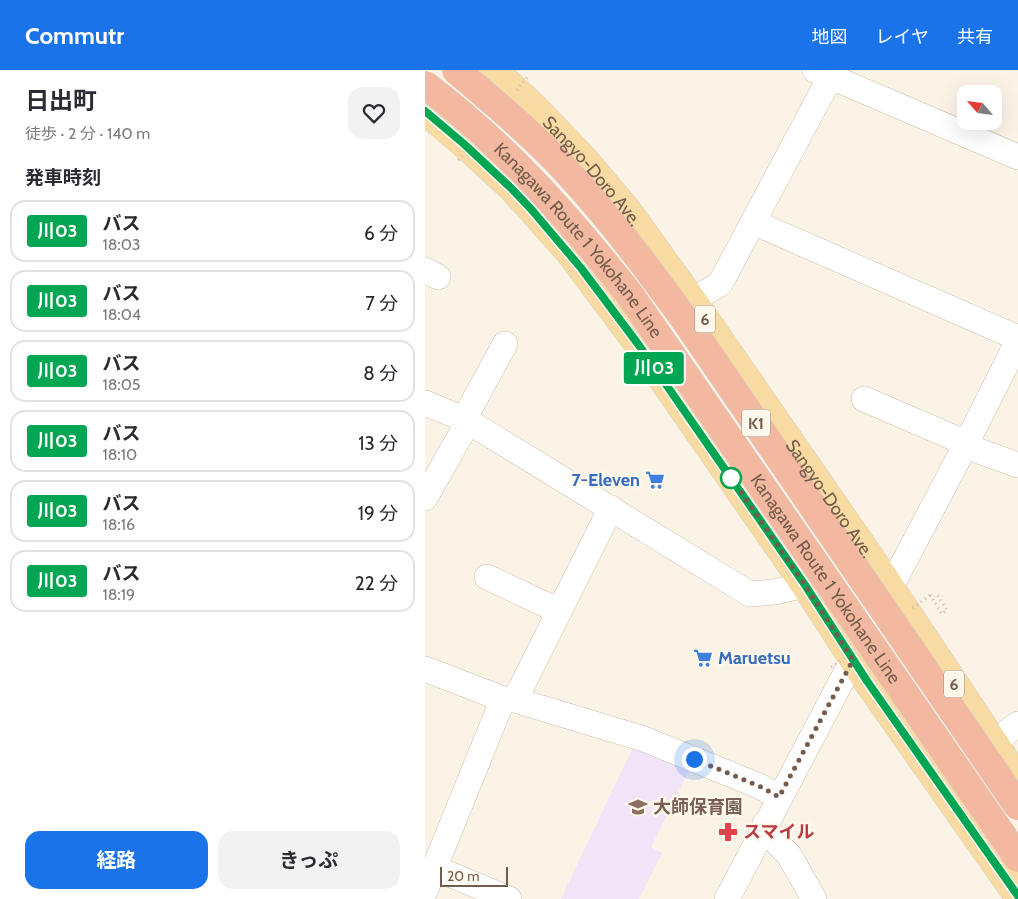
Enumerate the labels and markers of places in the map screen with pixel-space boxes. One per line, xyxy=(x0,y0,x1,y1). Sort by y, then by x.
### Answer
unlabelled marker xyxy=(720,467,742,489)
place label: 7-Eleven xyxy=(572,469,640,491)
supermarket icon: 7-Eleven xyxy=(644,469,666,491)
supermarket icon: Maruetsu xyxy=(692,647,714,669)
place label: Maruetsu xyxy=(718,647,791,669)
school or university icon: 大師保育園 xyxy=(627,796,649,818)
place label: 大師保育園 xyxy=(653,796,743,818)
pharmacy icon: スマイル xyxy=(717,821,739,843)
place label: スマイル xyxy=(743,821,814,843)

